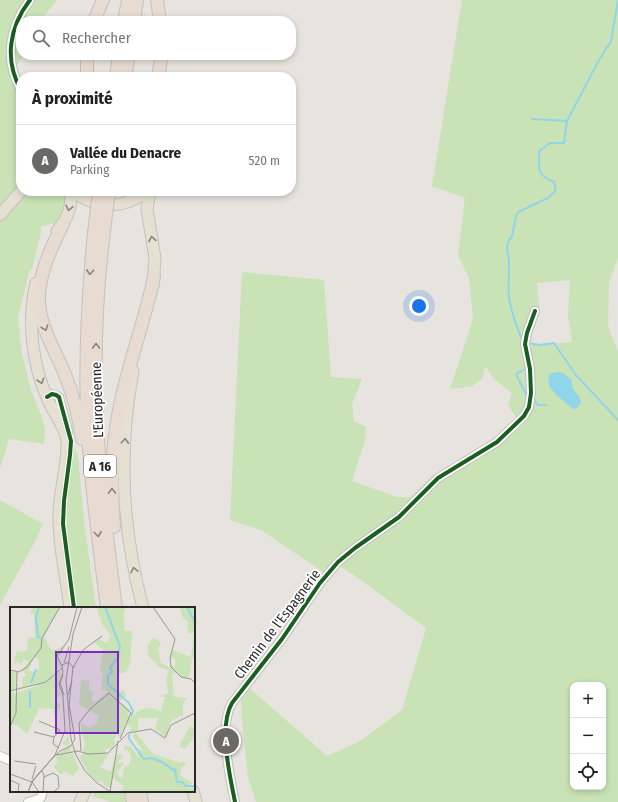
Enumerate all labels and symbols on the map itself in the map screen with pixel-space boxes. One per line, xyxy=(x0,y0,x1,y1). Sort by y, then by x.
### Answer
one-way arrow xyxy=(66,205,74,211)
one-way arrow xyxy=(148,235,157,242)
one-way arrow xyxy=(86,269,95,275)
your location xyxy=(409,296,429,316)
one-way arrow xyxy=(40,325,48,332)
one-way arrow xyxy=(92,343,100,349)
street label: L'Européenne xyxy=(88,362,107,438)
one-way arrow xyxy=(37,378,45,385)
one-way arrow xyxy=(120,438,129,444)
road number: A 16 xyxy=(84,455,116,477)
one-way arrow xyxy=(108,488,116,494)
one-way arrow xyxy=(93,531,102,537)
street label: Chemin de l'Espagnerie xyxy=(231,566,324,683)
one-way arrow xyxy=(130,567,138,573)
inset map xyxy=(10,607,195,792)
pin: A xyxy=(213,726,239,756)

